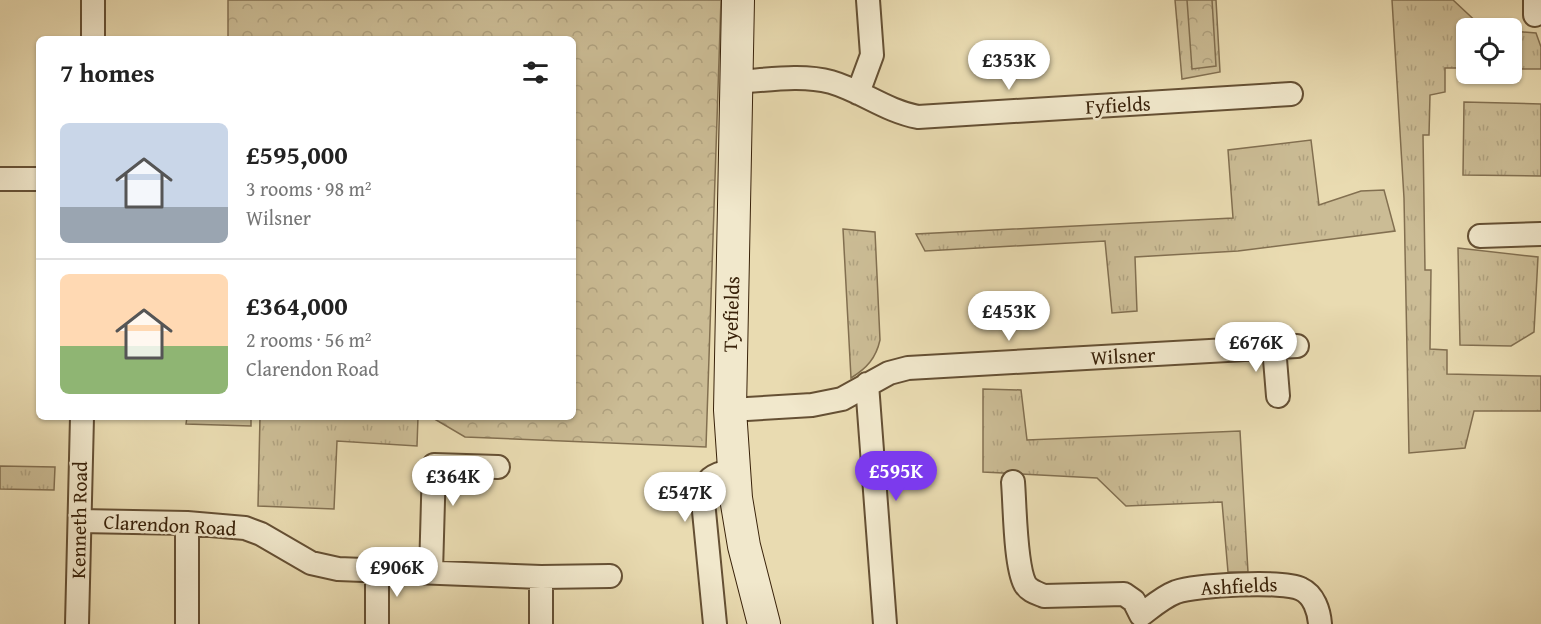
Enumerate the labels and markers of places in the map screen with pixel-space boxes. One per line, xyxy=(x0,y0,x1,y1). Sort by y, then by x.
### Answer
pin: £353K xyxy=(967,40,1051,91)
pin: £453K xyxy=(967,291,1051,342)
pin: £676K xyxy=(1214,322,1298,373)
pin: £595K xyxy=(854,451,938,502)
pin: £364K xyxy=(411,456,495,507)
pin: £547K xyxy=(643,472,727,523)
pin: £906K xyxy=(355,547,439,598)

